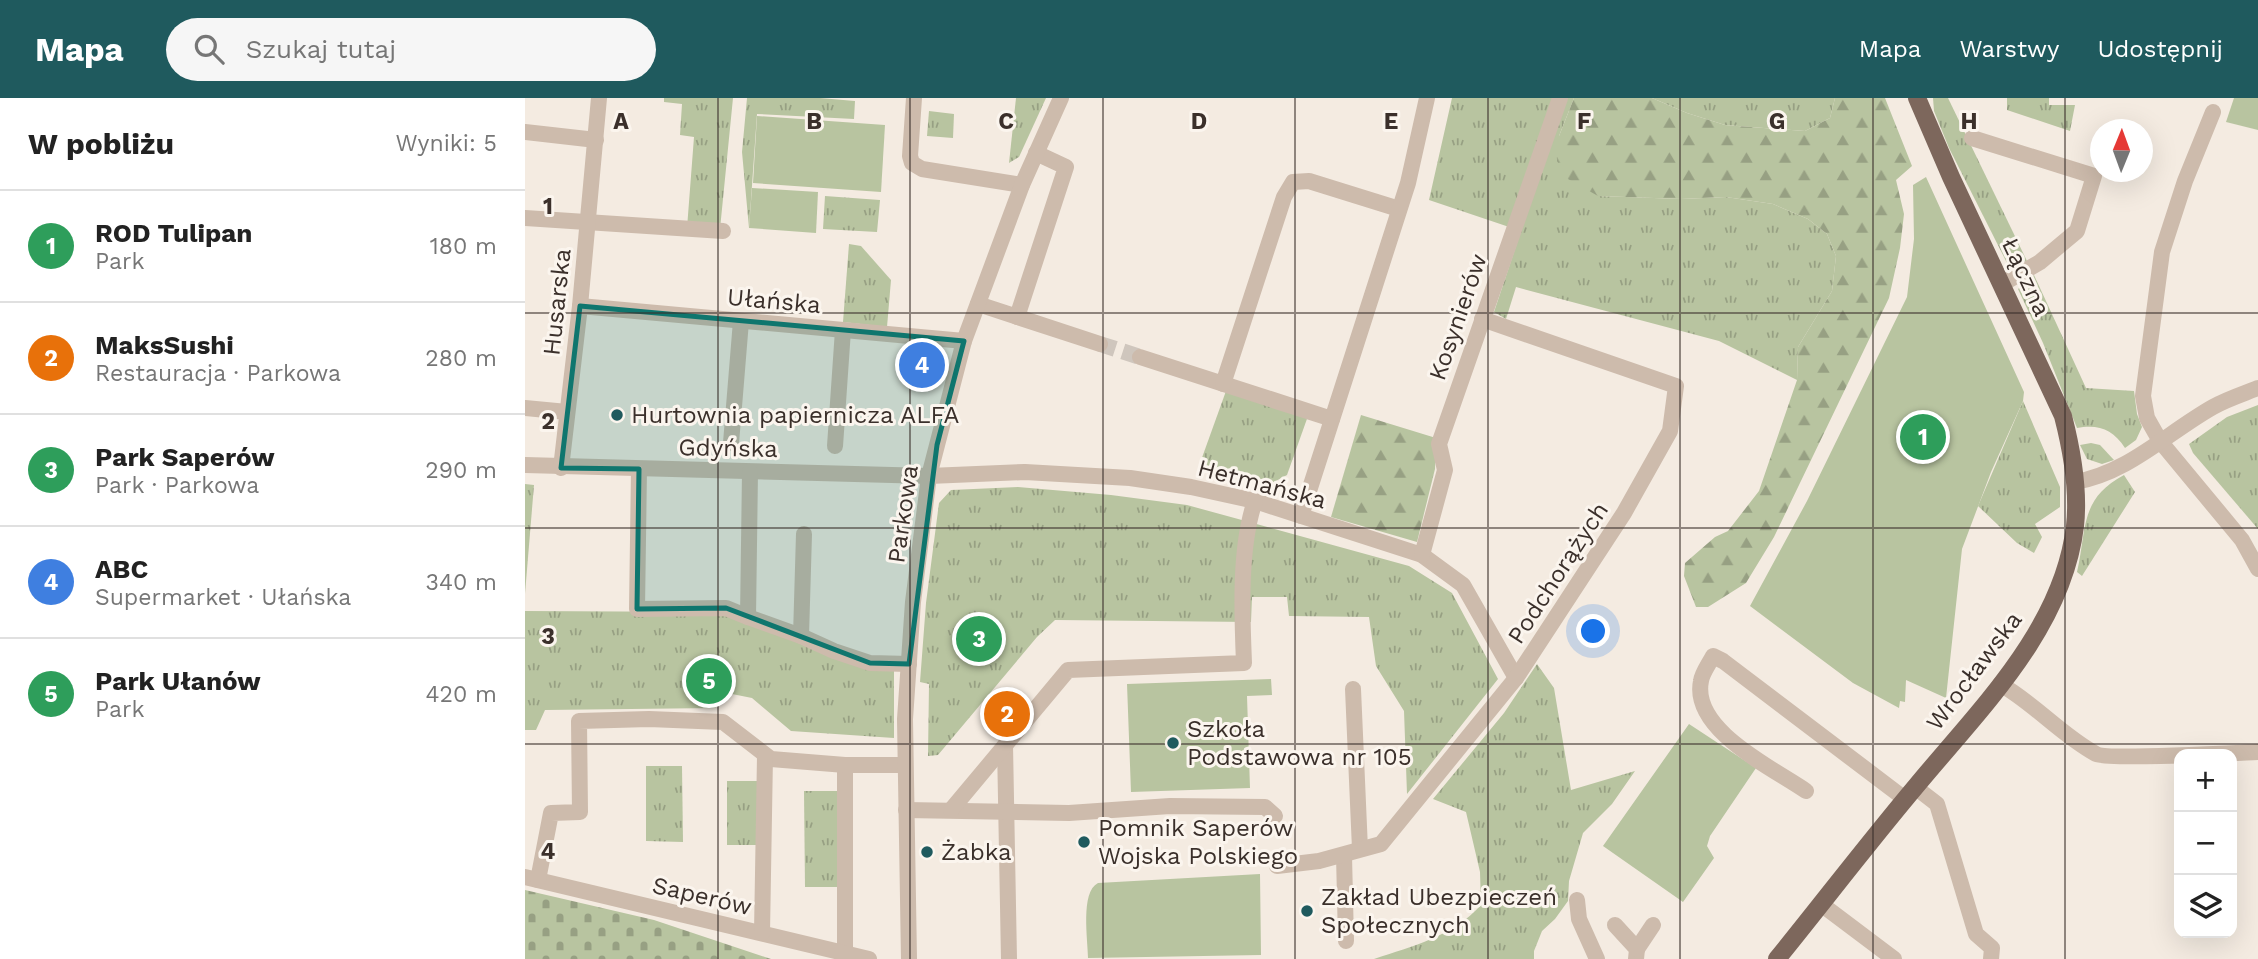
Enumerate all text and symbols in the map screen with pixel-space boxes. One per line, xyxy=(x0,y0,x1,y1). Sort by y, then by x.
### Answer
search box xyxy=(166,18,656,81)
text: Mapa xyxy=(35,30,124,69)
icon: search xyxy=(190,30,228,68)
text: Szukaj tutaj xyxy=(246,34,396,64)
text: Mapa xyxy=(1859,35,1921,63)
text: Warstwy xyxy=(1959,35,2060,63)
text: Udostępnij xyxy=(2098,35,2223,63)
text: A xyxy=(613,108,629,135)
text: B xyxy=(806,108,822,135)
text: C xyxy=(998,108,1014,135)
text: D xyxy=(1191,108,1207,135)
text: E xyxy=(1384,108,1398,135)
text: F xyxy=(1577,108,1591,135)
text: G xyxy=(1769,108,1785,135)
text: H xyxy=(1960,108,1978,135)
north arrow xyxy=(2090,119,2153,182)
text: W pobliżu xyxy=(28,126,174,161)
text: Wyniki: 5 xyxy=(395,130,497,157)
text: 1 xyxy=(543,193,553,220)
text: ROD Tulipan xyxy=(95,218,252,248)
text: 1 xyxy=(46,233,56,260)
text: 180 m xyxy=(430,233,497,260)
street label: Łączna xyxy=(1996,233,2056,321)
street label: Husarska xyxy=(537,247,577,357)
text: Park xyxy=(95,248,144,275)
street label: Kosynierów xyxy=(1423,250,1493,384)
street label: Ułańska xyxy=(726,283,822,319)
text: MaksSushi xyxy=(95,330,234,360)
pin: 4 xyxy=(899,339,945,391)
text: 2 xyxy=(44,345,58,372)
text: 280 m xyxy=(425,345,497,372)
text: Restauracja · Parkowa xyxy=(95,360,341,387)
place label: Hurtownia papiernicza ALFA xyxy=(631,401,960,429)
marker: Hurtownia papiernicza ALFA xyxy=(609,407,625,423)
text: 2 xyxy=(541,408,555,435)
pin: 1 xyxy=(1900,411,1946,463)
street label: Gdyńska xyxy=(678,433,778,463)
text: Park Saperów xyxy=(95,442,275,472)
street label: Hetmańska xyxy=(1195,453,1329,515)
text: 3 xyxy=(44,457,58,484)
text: 290 m xyxy=(425,457,497,484)
street label: Parkowa xyxy=(882,463,924,565)
text: Park · Parkowa xyxy=(95,472,259,499)
street label: Podchorążych xyxy=(1502,497,1614,649)
text: ABC xyxy=(95,554,148,584)
text: 4 xyxy=(44,569,58,596)
text: 340 m xyxy=(425,569,497,596)
text: Supermarket · Ułańska xyxy=(95,584,351,611)
street label: Wrocławska xyxy=(1920,606,2028,736)
pin: 3 xyxy=(956,613,1002,665)
your location xyxy=(1576,614,1610,648)
text: 3 xyxy=(541,623,555,650)
pin: 5 xyxy=(686,655,732,707)
text: Park Ułanów xyxy=(95,666,261,696)
text: 5 xyxy=(44,681,58,708)
text: 420 m xyxy=(425,681,497,708)
pin: 2 xyxy=(984,688,1030,740)
text: Park xyxy=(95,696,144,723)
place label: Szkoła Podstawowa nr 105 xyxy=(1187,715,1412,771)
marker: Szkoła Podstawowa nr 105 xyxy=(1165,735,1181,751)
map controls xyxy=(2174,749,2237,938)
button: + xyxy=(2174,749,2237,812)
button: − xyxy=(2174,812,2237,875)
place label: Pomnik Saperów Wojska Polskiego xyxy=(1098,814,1298,870)
marker: Pomnik Saperów Wojska Polskiego xyxy=(1076,834,1092,850)
text: 4 xyxy=(541,838,556,865)
place label: Żabka xyxy=(941,838,1012,866)
marker: Żabka xyxy=(919,844,935,860)
street label: Saperów xyxy=(650,871,754,921)
button: layers xyxy=(2174,875,2237,938)
place label: Zakład Ubezpieczeń Społecznych xyxy=(1321,883,1557,939)
marker: Zakład Ubezpieczeń Społecznych xyxy=(1299,903,1315,919)

